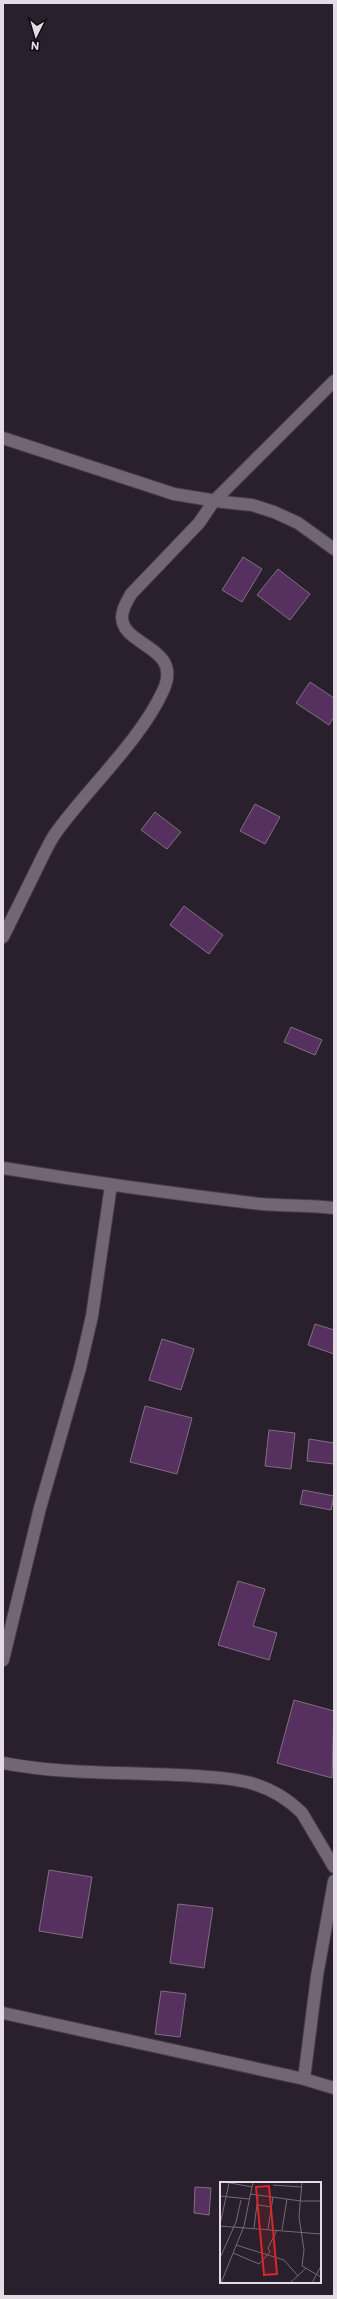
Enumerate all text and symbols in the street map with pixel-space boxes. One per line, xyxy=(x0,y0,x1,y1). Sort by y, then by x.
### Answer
north arrow xyxy=(16,16,56,56)
text: N xyxy=(30,40,40,53)
inset map xyxy=(220,2182,321,2283)

